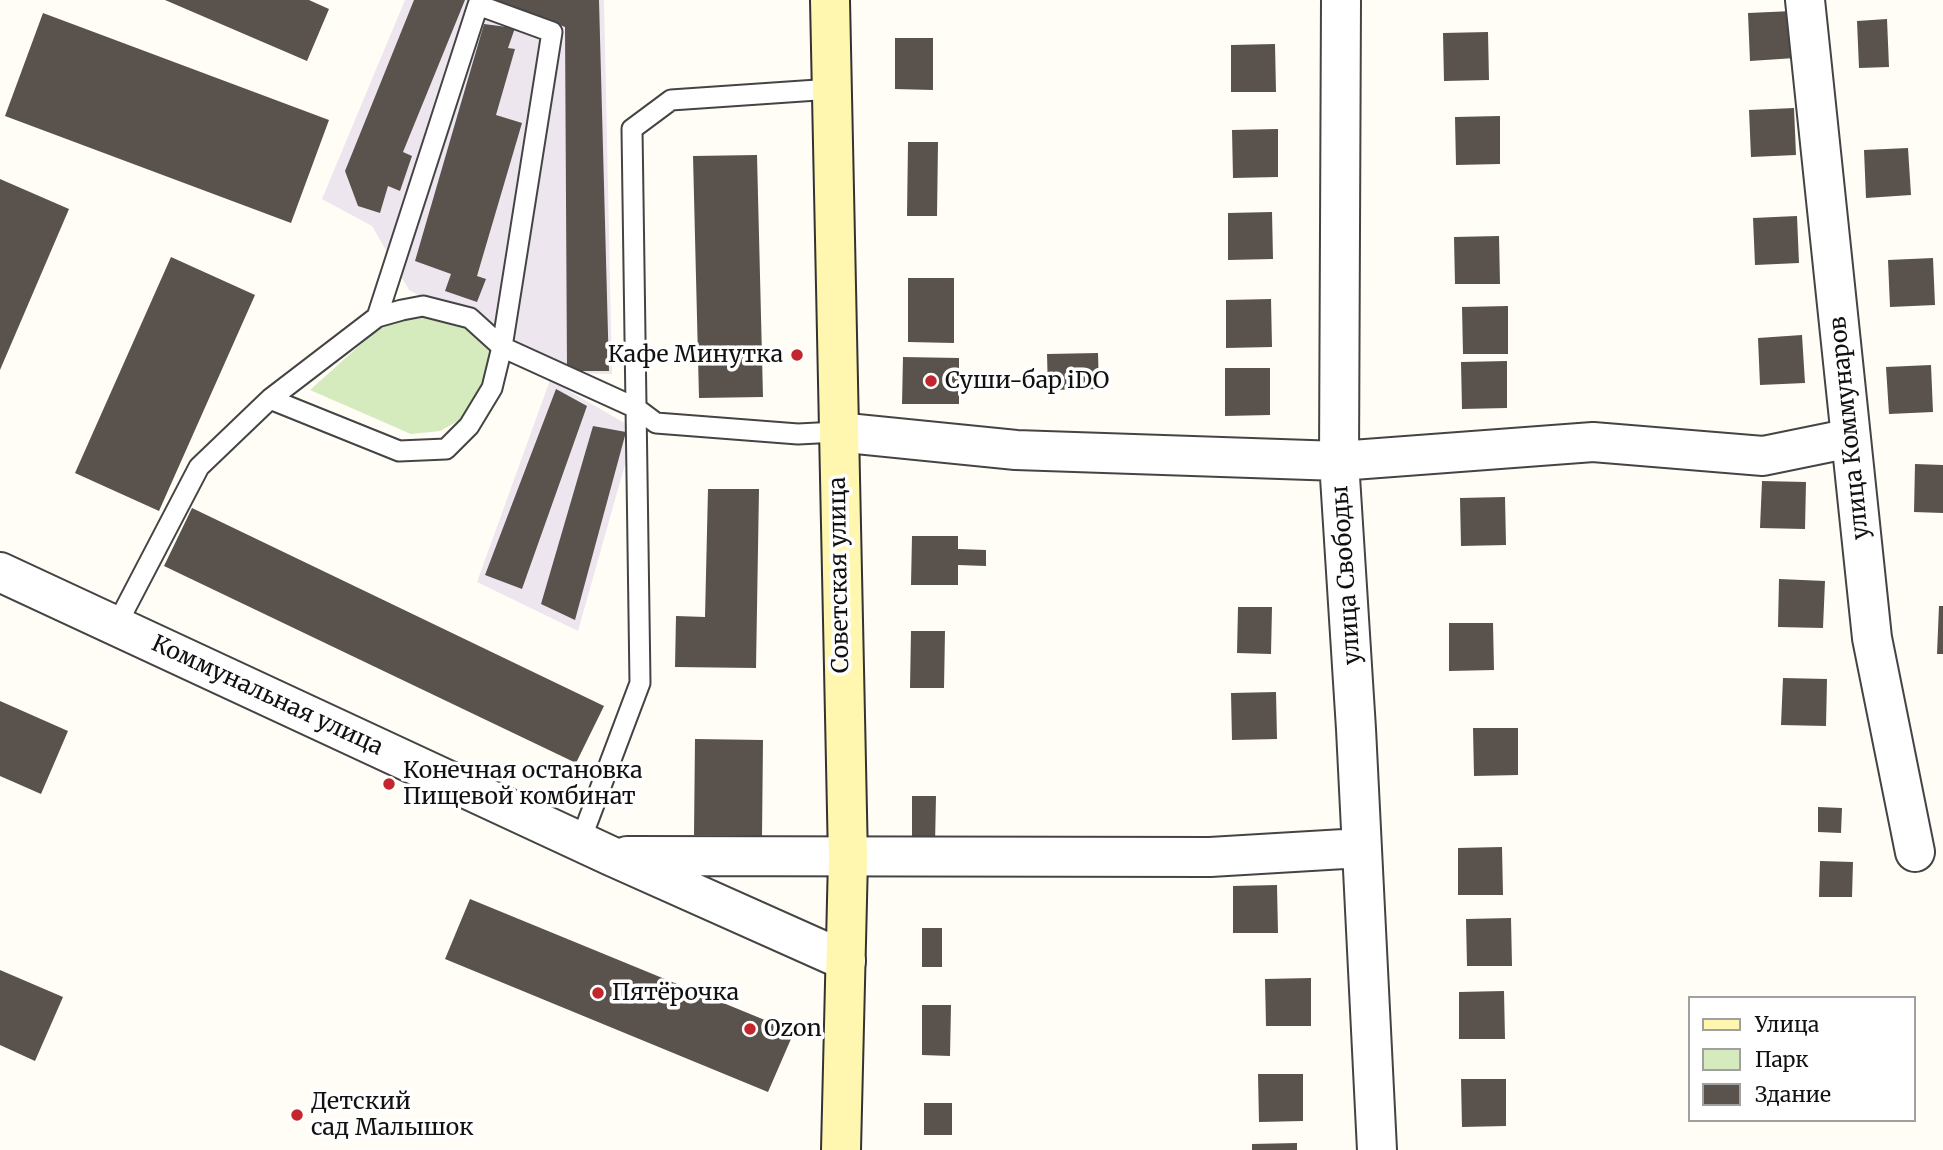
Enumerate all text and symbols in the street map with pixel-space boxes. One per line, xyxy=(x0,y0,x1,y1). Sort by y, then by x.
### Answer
street label: улица Коммунаров xyxy=(1825,315,1875,541)
place label: Кафе Минутка xyxy=(608,341,783,369)
marker: Кафе Минутка xyxy=(789,347,805,363)
place label: Суши-бар iDO xyxy=(945,367,1109,395)
marker: Суши-бар iDO xyxy=(923,373,939,389)
street label: Советская улица xyxy=(824,477,856,673)
street label: улица Свободы xyxy=(1327,484,1367,666)
street label: Коммунальная улица xyxy=(147,630,387,762)
place label: Конечная остановка Пищевой комбинат xyxy=(403,757,643,811)
marker: Конечная остановка Пищевой комбинат xyxy=(381,776,397,792)
place label: Пятёрочка xyxy=(612,979,739,1007)
marker: Пятёрочка xyxy=(590,985,606,1001)
legend xyxy=(1688,996,1915,1122)
text: Улица xyxy=(1755,1011,1819,1038)
place label: Ozon xyxy=(764,1015,822,1043)
marker: Ozon xyxy=(742,1021,758,1037)
text: Парк xyxy=(1755,1046,1809,1073)
text: Здание xyxy=(1755,1081,1831,1108)
place label: Детский сад Малышок xyxy=(311,1088,473,1142)
marker: Детский сад Малышок xyxy=(289,1107,305,1123)

